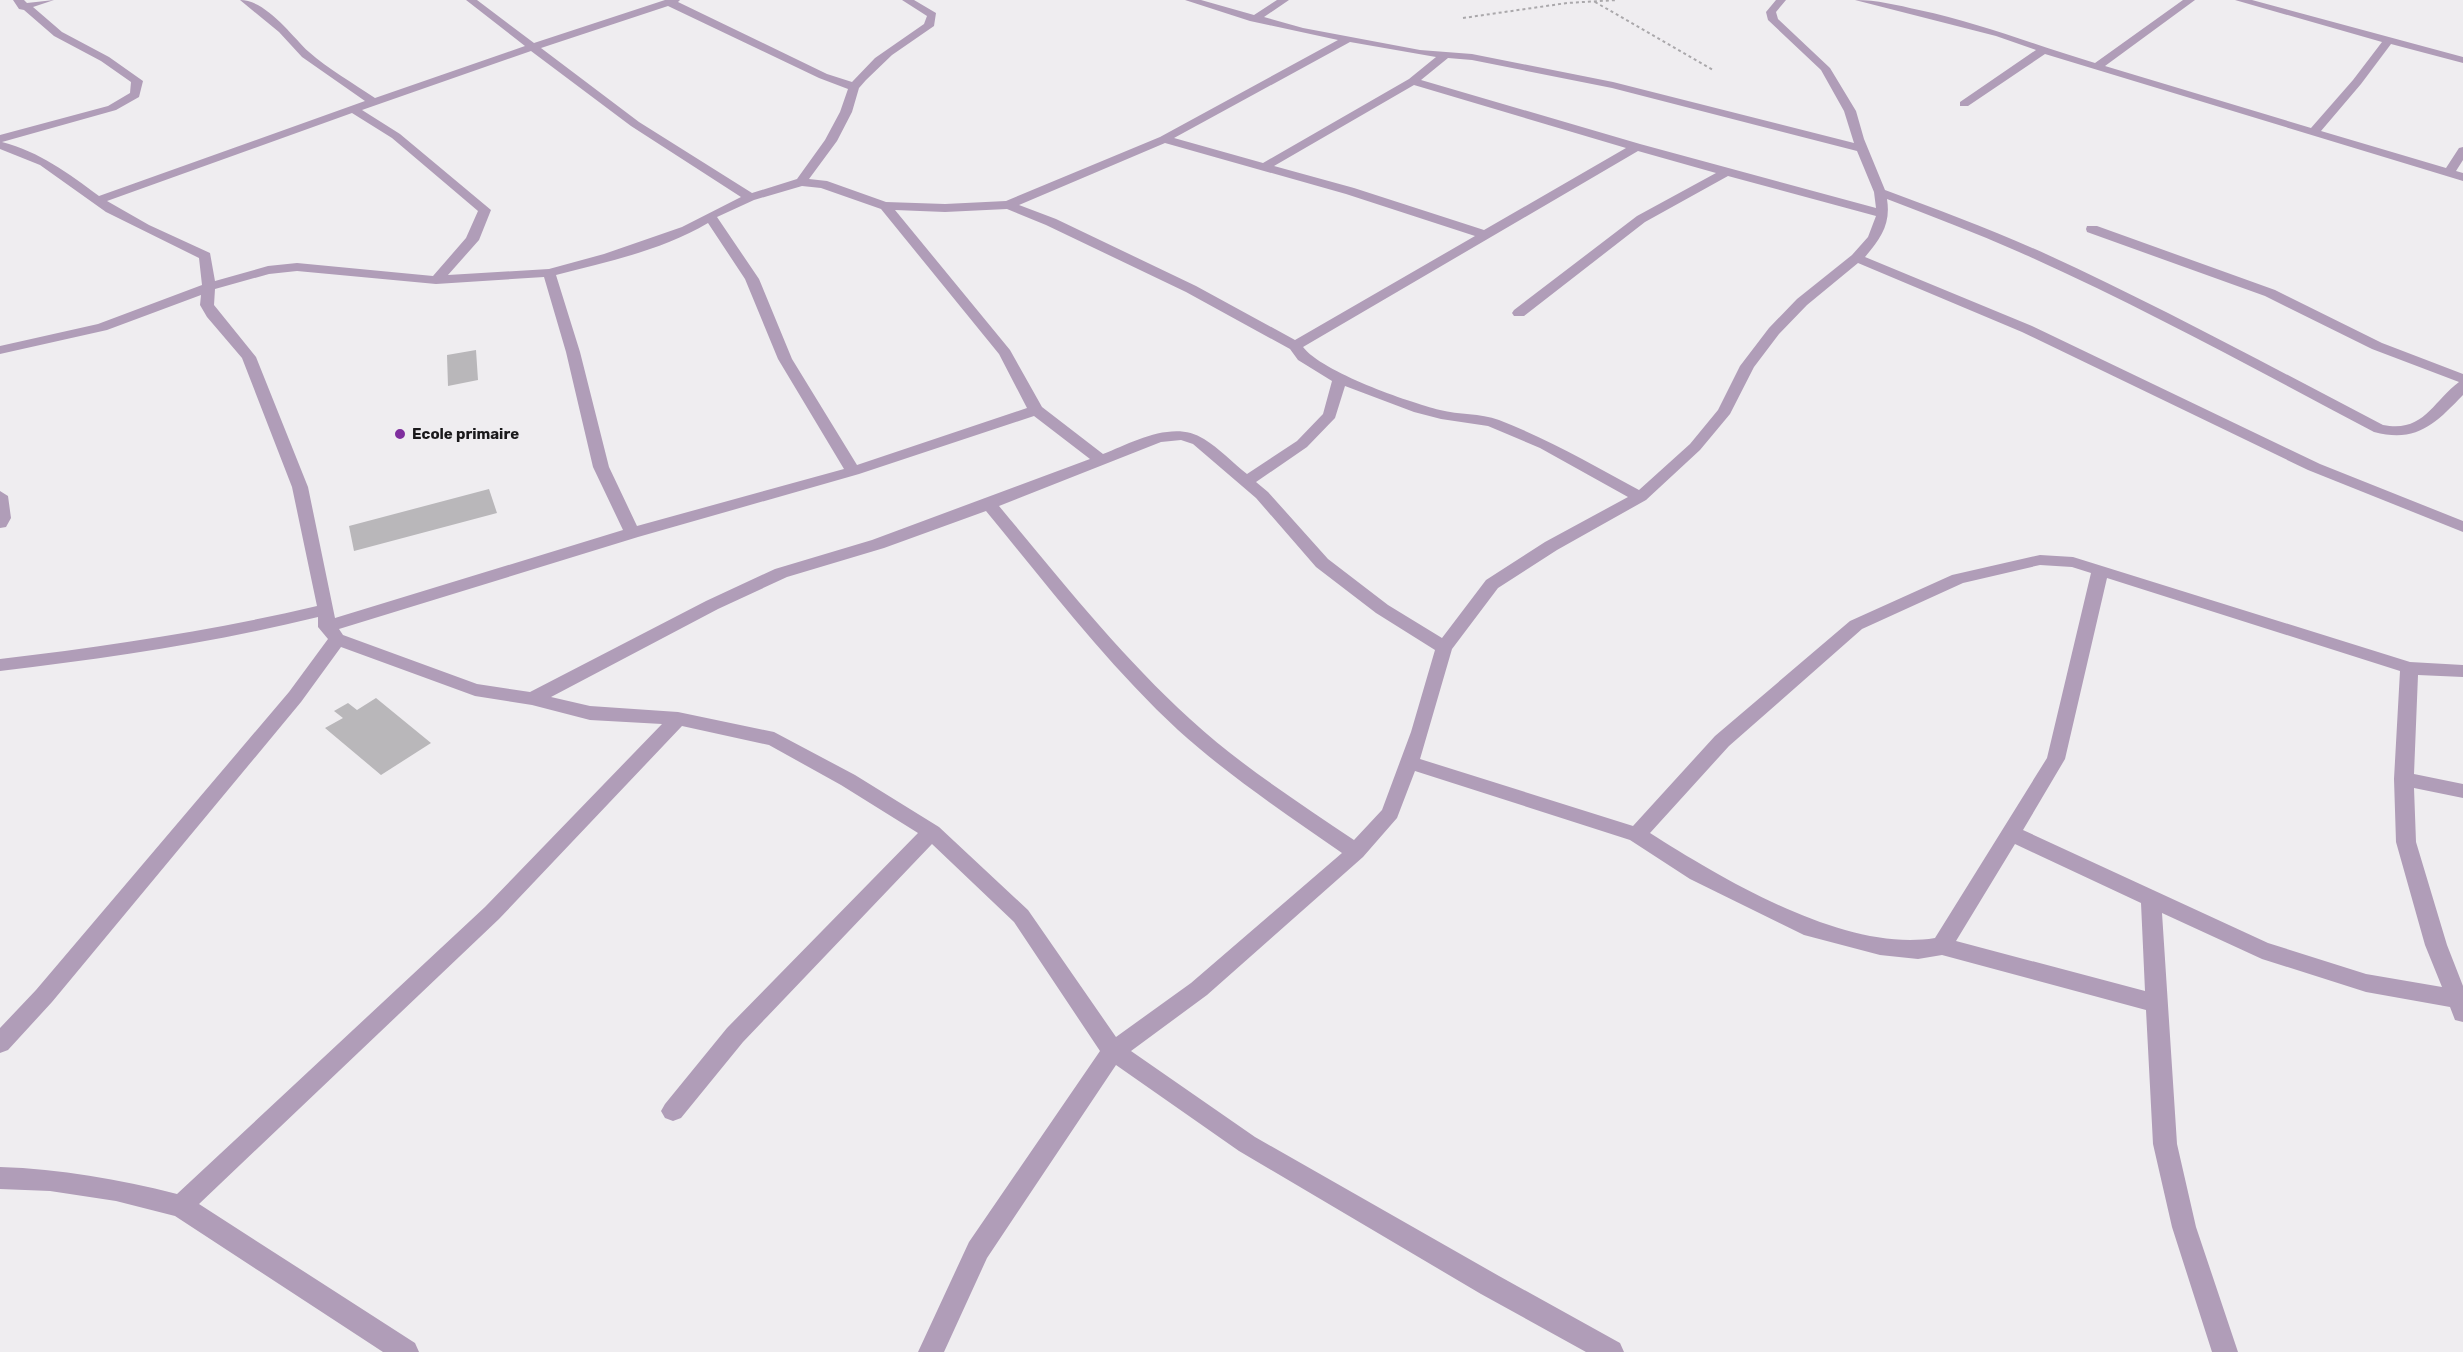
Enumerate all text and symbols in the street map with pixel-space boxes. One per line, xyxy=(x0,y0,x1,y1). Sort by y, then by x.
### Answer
place label: Ecole primaire xyxy=(412,425,519,443)
marker: Ecole primaire xyxy=(393,427,407,441)

